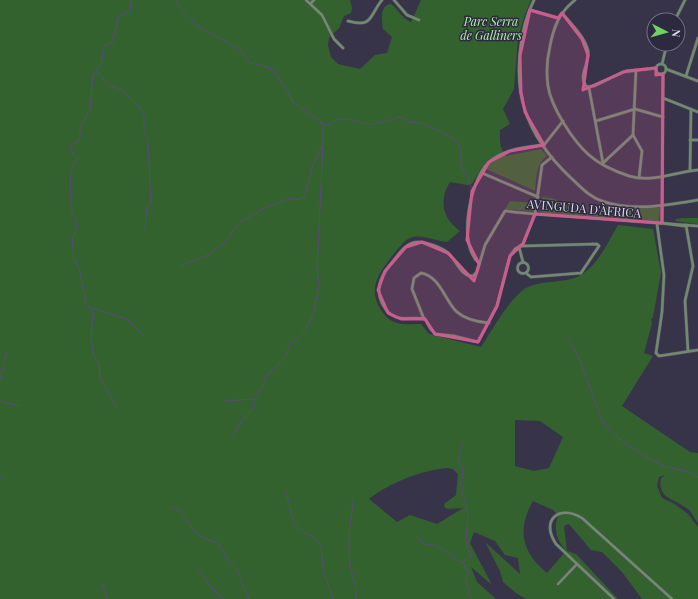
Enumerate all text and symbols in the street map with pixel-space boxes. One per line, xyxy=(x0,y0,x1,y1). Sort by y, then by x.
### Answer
north arrow xyxy=(646,12,686,52)
park label: Parc Serra de Galliners xyxy=(460,13,522,43)
text: N xyxy=(669,28,684,38)
street label: AVINGUDA D'ÀFRICA xyxy=(525,195,642,221)

